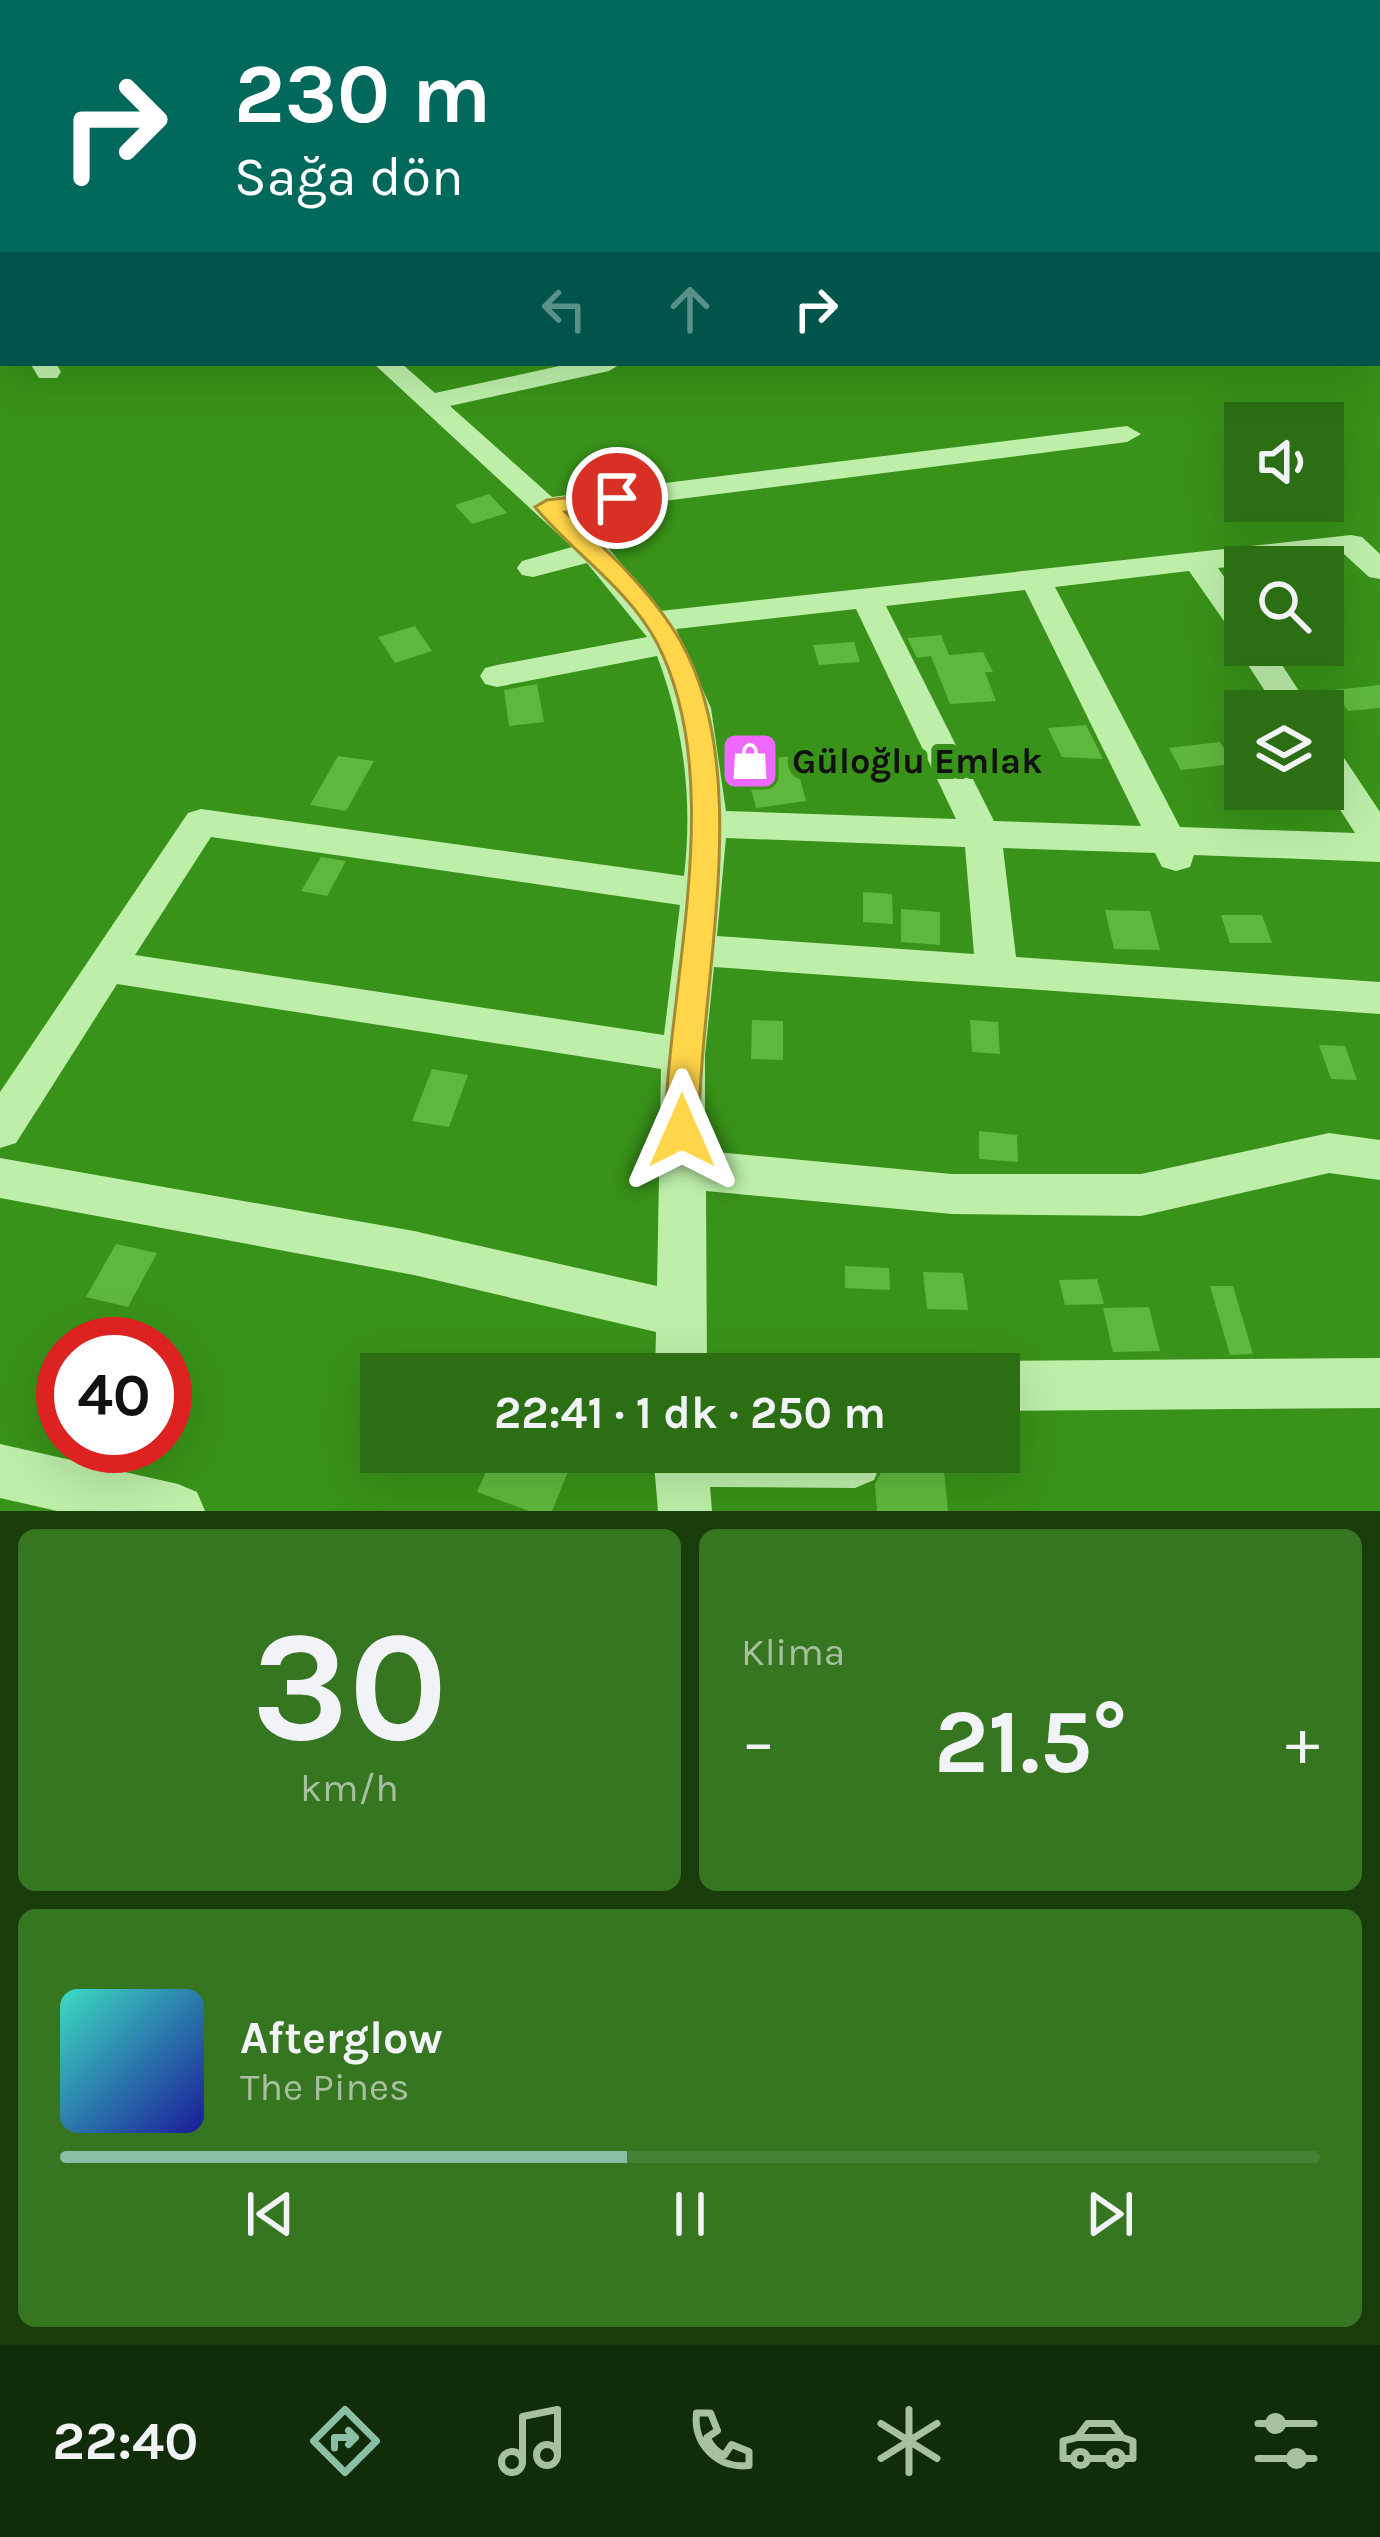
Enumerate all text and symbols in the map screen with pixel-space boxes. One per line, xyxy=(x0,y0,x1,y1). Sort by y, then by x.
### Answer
text: 230 m xyxy=(234,45,491,143)
icon: right xyxy=(36,48,192,204)
text: Sağa dön xyxy=(234,145,464,209)
icon: left xyxy=(531,276,597,342)
icon: ahead xyxy=(657,276,723,342)
icon: right xyxy=(783,276,849,342)
map controls xyxy=(1224,402,1344,810)
button: sound xyxy=(1224,402,1344,522)
pin xyxy=(566,447,668,549)
icon: arrive xyxy=(584,465,650,531)
button: search xyxy=(1224,546,1344,666)
button: layers xyxy=(1224,690,1344,810)
shop icon: Güloğlu Emlak xyxy=(719,730,781,792)
place label: Güloğlu Emlak xyxy=(792,740,1042,783)
position arrow xyxy=(619,1068,745,1194)
speed limit sign: 40 xyxy=(36,1317,192,1473)
text: 22:41 · 1 dk · 250 m xyxy=(494,1387,886,1439)
text: 30 xyxy=(252,1596,447,1778)
text: Klima xyxy=(741,1629,845,1675)
text: 21.5° xyxy=(934,1689,1127,1795)
text: − xyxy=(741,1703,776,1781)
text: + xyxy=(1285,1703,1320,1781)
text: km/h xyxy=(300,1765,399,1811)
text: Afterglow xyxy=(240,2012,443,2064)
text: The Pines xyxy=(240,2064,410,2110)
icon: previous xyxy=(237,2181,303,2247)
icon: pause xyxy=(657,2181,723,2247)
icon: next xyxy=(1077,2181,1143,2247)
icon: directions xyxy=(303,2399,387,2483)
icon: music xyxy=(491,2399,575,2483)
icon: phone xyxy=(679,2399,763,2483)
icon: climate xyxy=(867,2399,951,2483)
icon: car xyxy=(1056,2399,1140,2483)
icon: filters xyxy=(1244,2399,1328,2483)
text: 22:40 xyxy=(52,2409,198,2473)

